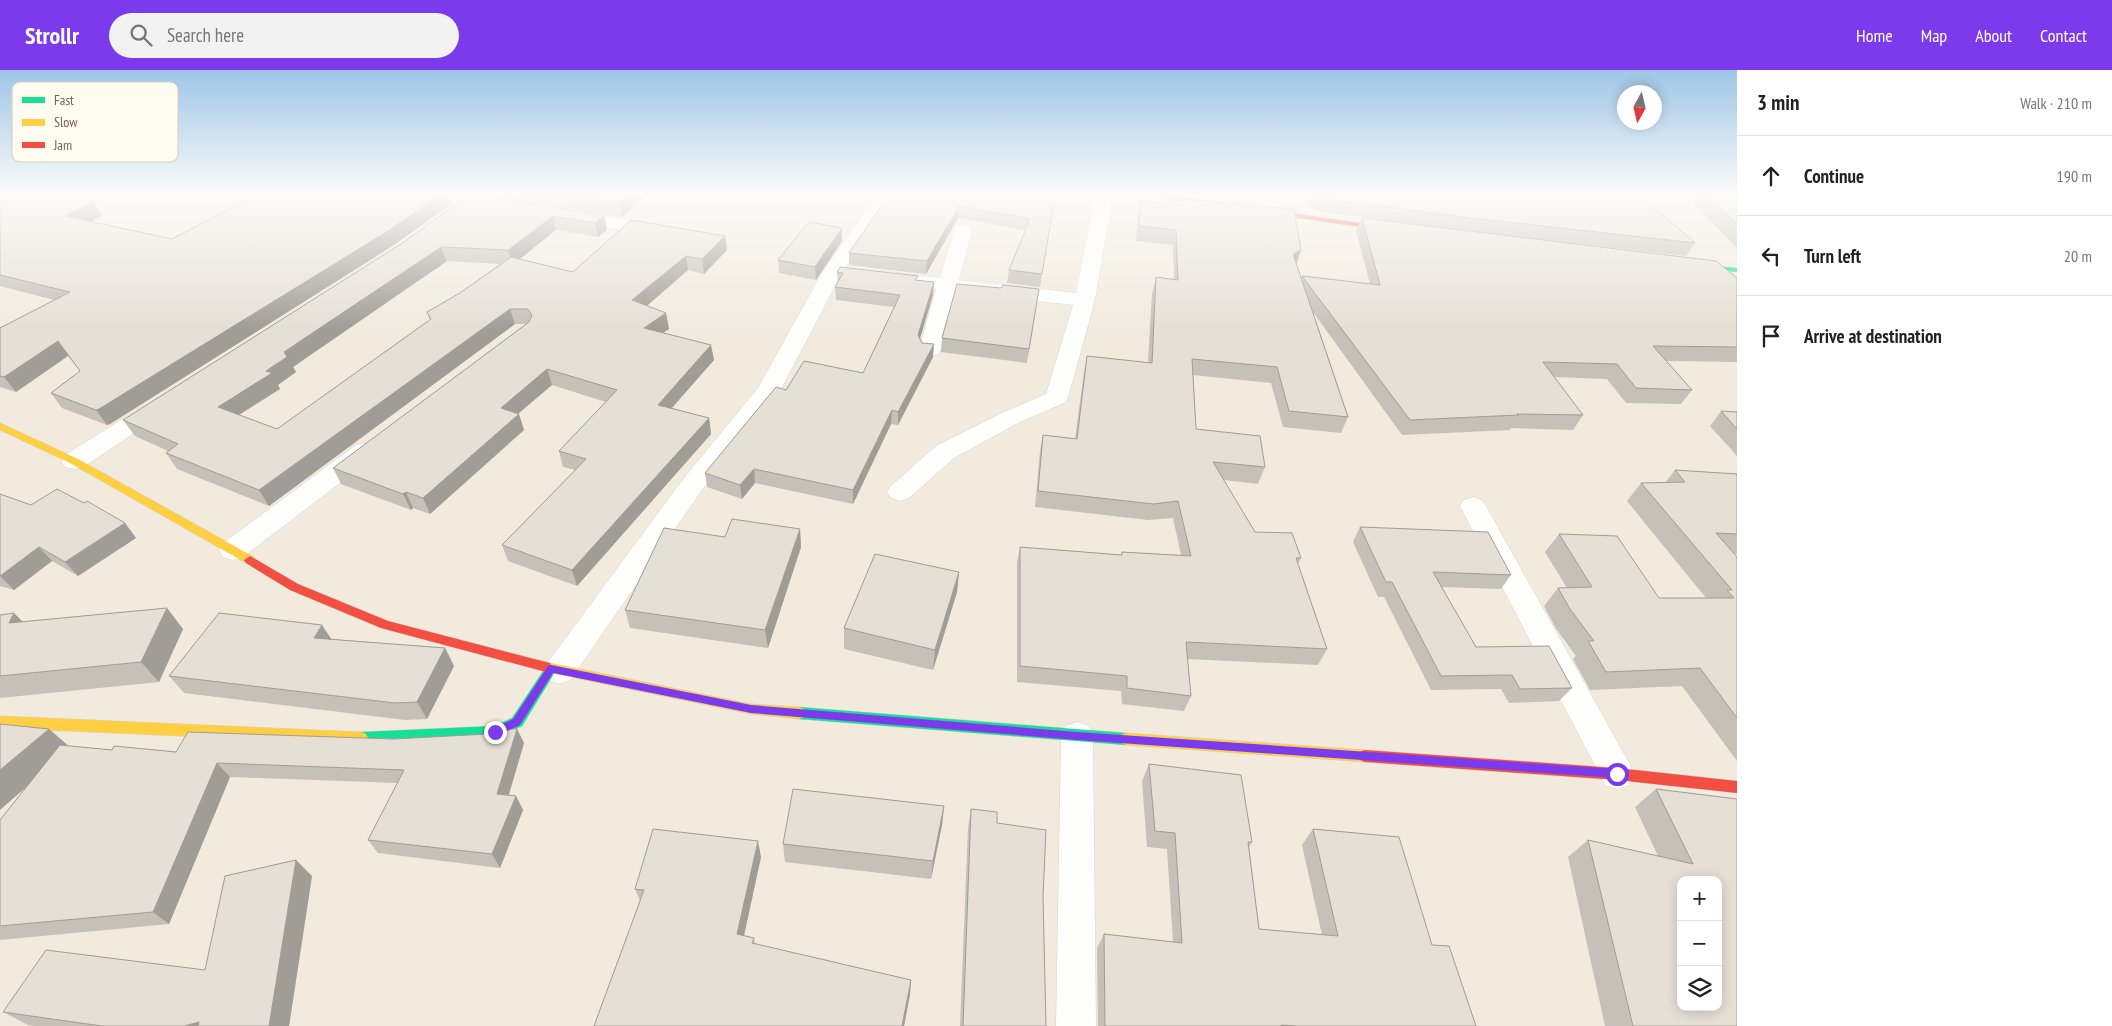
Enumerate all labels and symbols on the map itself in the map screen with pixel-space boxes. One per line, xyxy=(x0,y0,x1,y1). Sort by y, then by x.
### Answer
legend xyxy=(12,82,178,162)
north arrow xyxy=(1617,85,1662,130)
text: Fast xyxy=(54,91,74,109)
text: Slow xyxy=(54,113,78,131)
text: Jam xyxy=(53,136,72,154)
route end xyxy=(484,721,507,744)
route start xyxy=(1606,763,1629,786)

